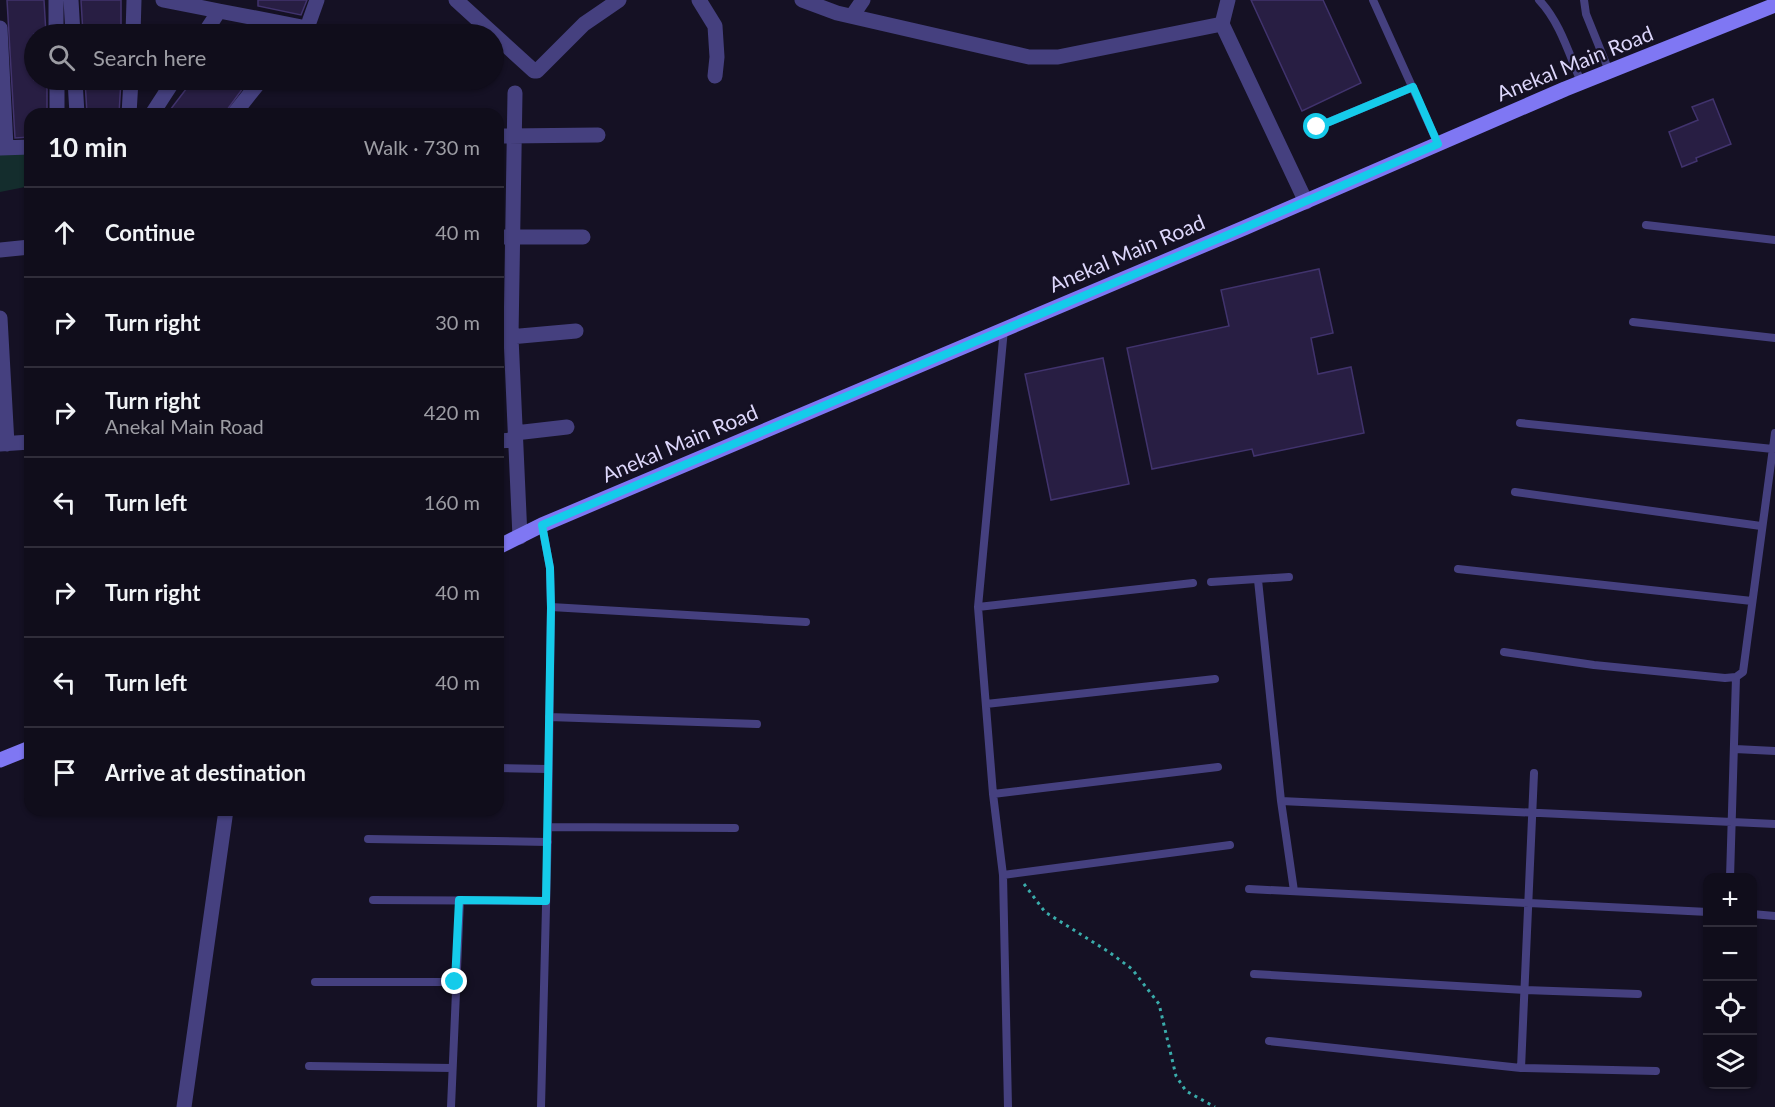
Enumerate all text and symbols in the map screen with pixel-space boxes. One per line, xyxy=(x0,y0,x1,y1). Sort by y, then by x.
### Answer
street label: Anekal Main Road xyxy=(1492,20,1656,105)
search box xyxy=(24,24,504,90)
icon: search xyxy=(45,41,78,74)
text: Search here xyxy=(93,44,206,71)
route start xyxy=(1303,113,1329,139)
text: 10 min xyxy=(48,131,128,163)
text: Walk · 730 m xyxy=(364,135,480,159)
street label: Anekal Main Road xyxy=(1045,209,1208,297)
icon: ahead xyxy=(48,216,81,249)
text: Continue xyxy=(105,219,195,246)
text: 40 m xyxy=(435,220,480,244)
icon: right xyxy=(48,306,81,339)
text: Turn right xyxy=(105,309,200,336)
text: 30 m xyxy=(435,310,480,334)
text: Turn right xyxy=(105,387,200,414)
icon: right xyxy=(48,396,81,429)
street label: Anekal Main Road xyxy=(598,399,761,487)
text: 420 m xyxy=(424,400,480,424)
text: Anekal Main Road xyxy=(105,414,264,438)
icon: left xyxy=(48,486,81,519)
text: Turn left xyxy=(105,489,187,516)
text: 160 m xyxy=(424,490,480,514)
icon: right xyxy=(48,576,81,609)
text: Turn right xyxy=(105,579,200,606)
text: 40 m xyxy=(435,580,480,604)
icon: left xyxy=(48,666,81,699)
text: Turn left xyxy=(105,669,187,696)
text: 40 m xyxy=(435,670,480,694)
icon: arrive xyxy=(48,756,81,789)
text: Arrive at destination xyxy=(105,759,306,786)
map controls xyxy=(1703,873,1757,1089)
button: + xyxy=(1703,873,1757,927)
button: − xyxy=(1703,927,1757,981)
route end xyxy=(441,968,467,994)
button: locate xyxy=(1703,981,1757,1035)
button: layers xyxy=(1703,1035,1757,1089)

